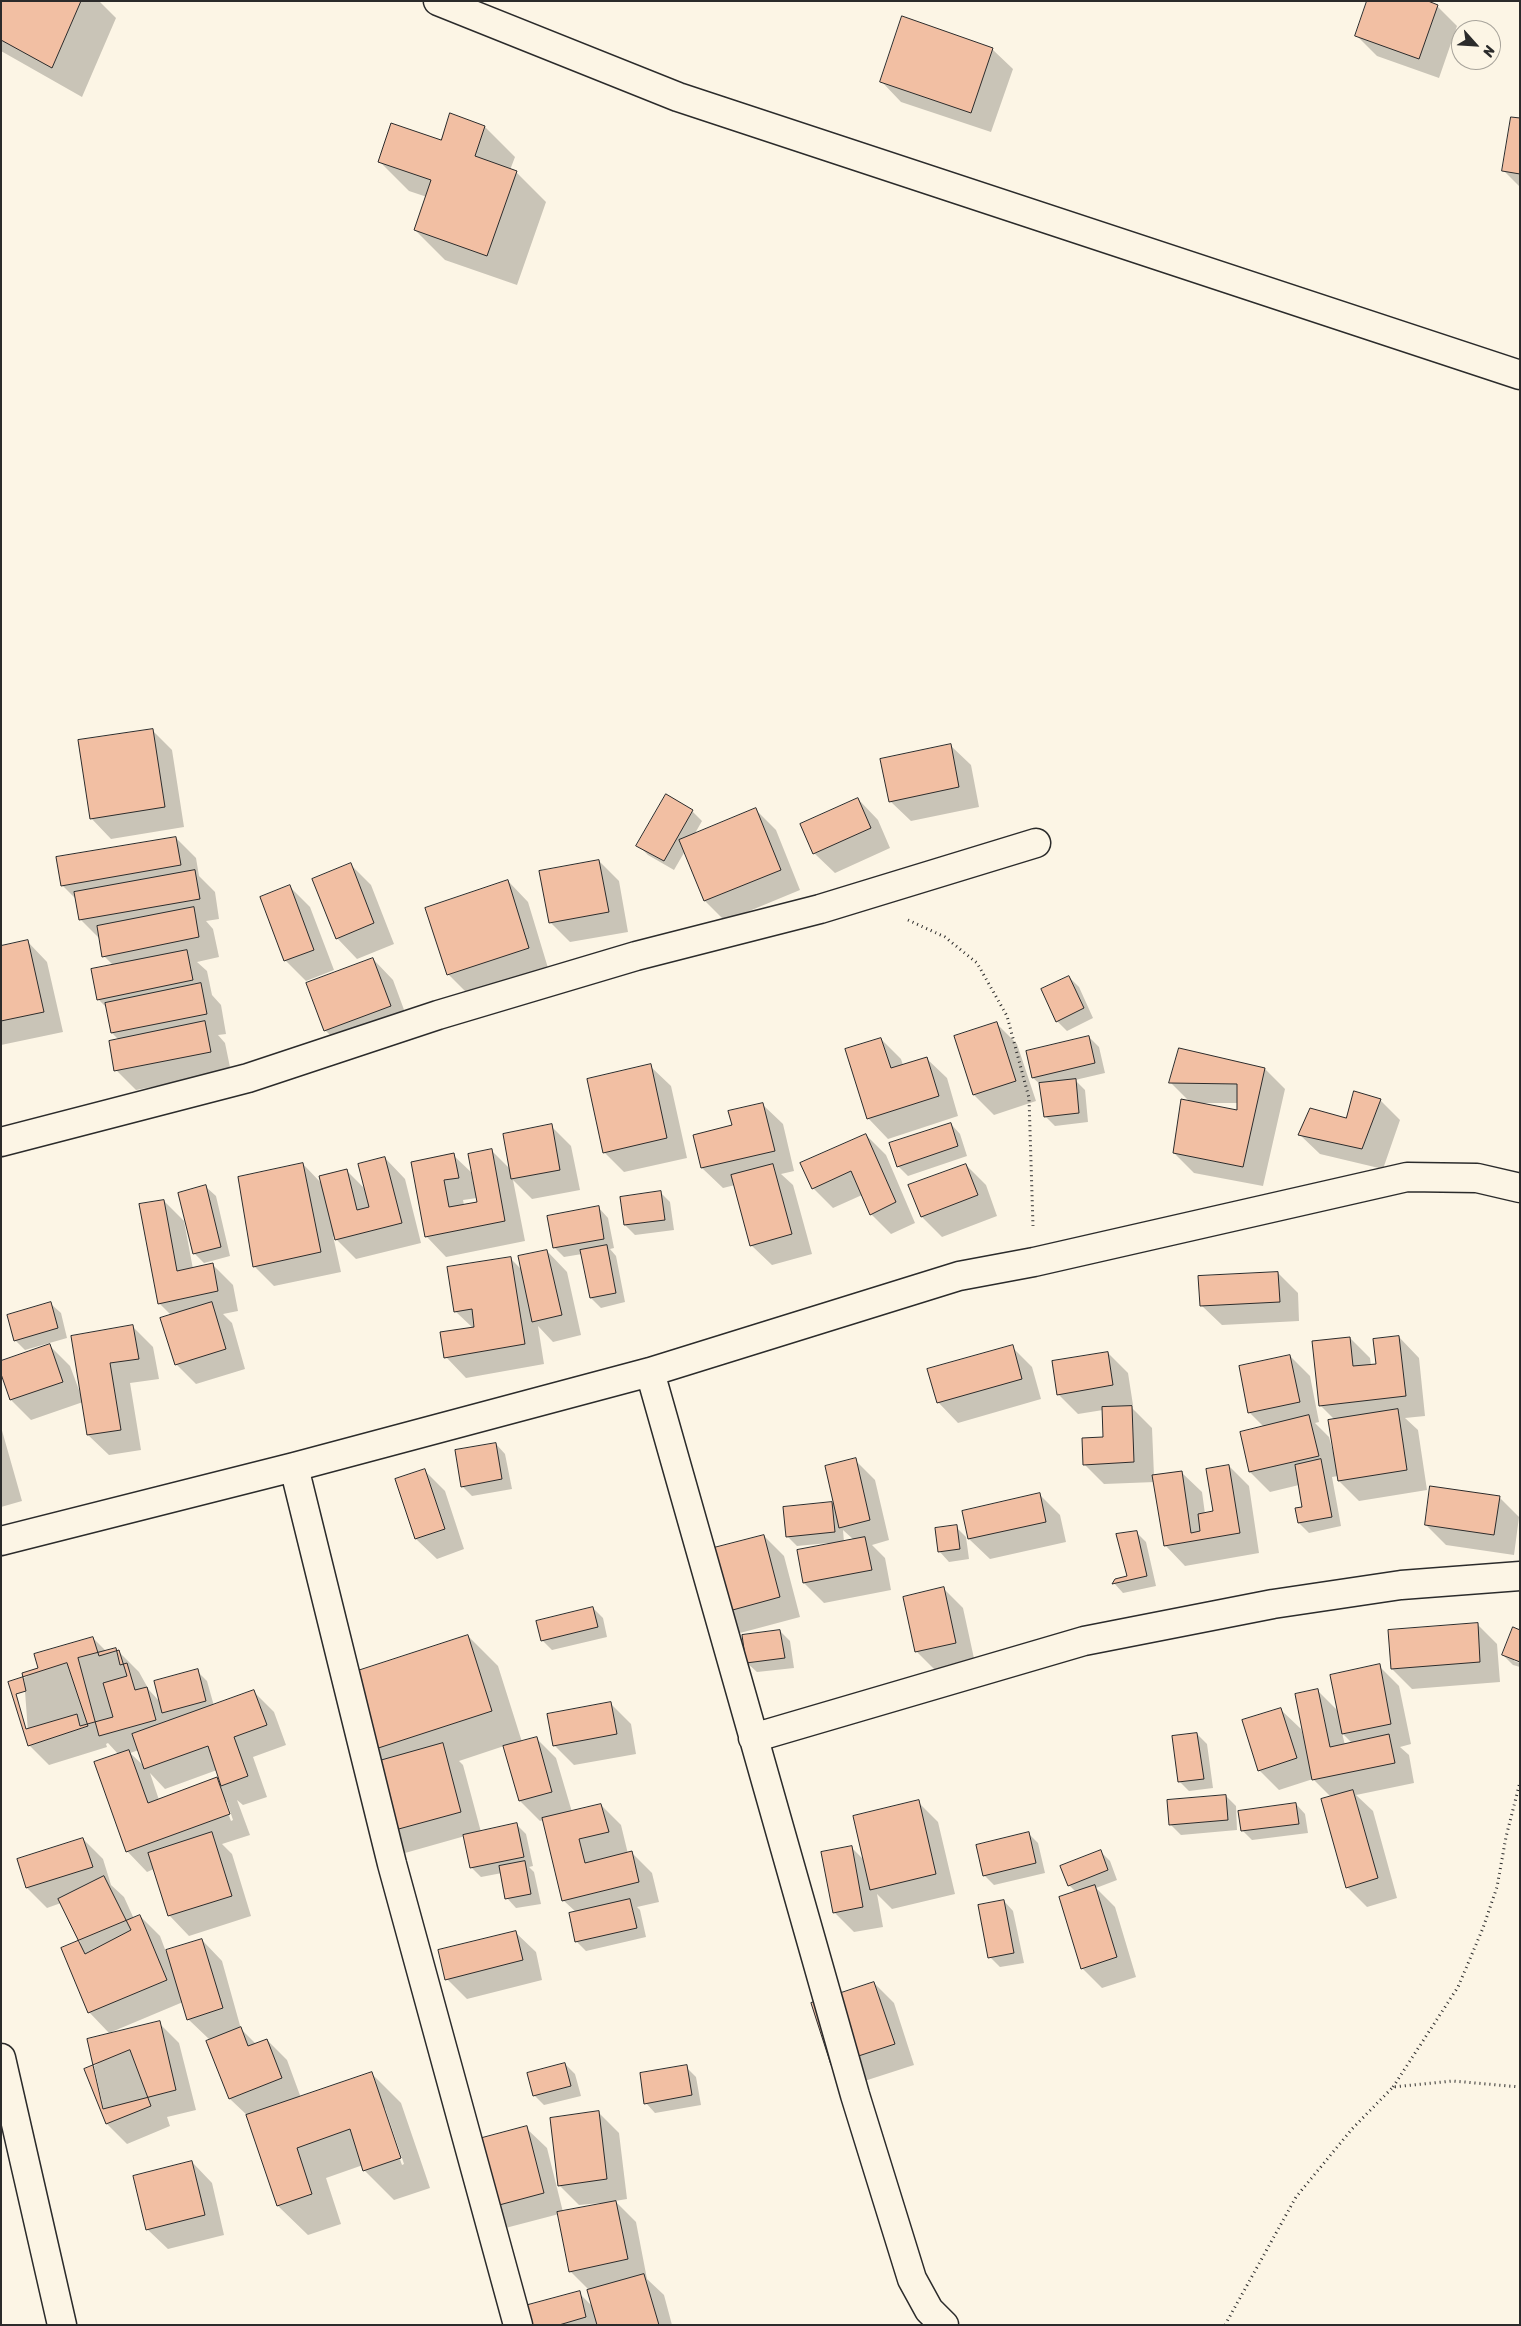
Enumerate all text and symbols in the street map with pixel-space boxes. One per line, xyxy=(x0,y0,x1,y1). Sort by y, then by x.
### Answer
north arrow xyxy=(1451,20,1501,70)
text: N xyxy=(1476,42,1502,61)

